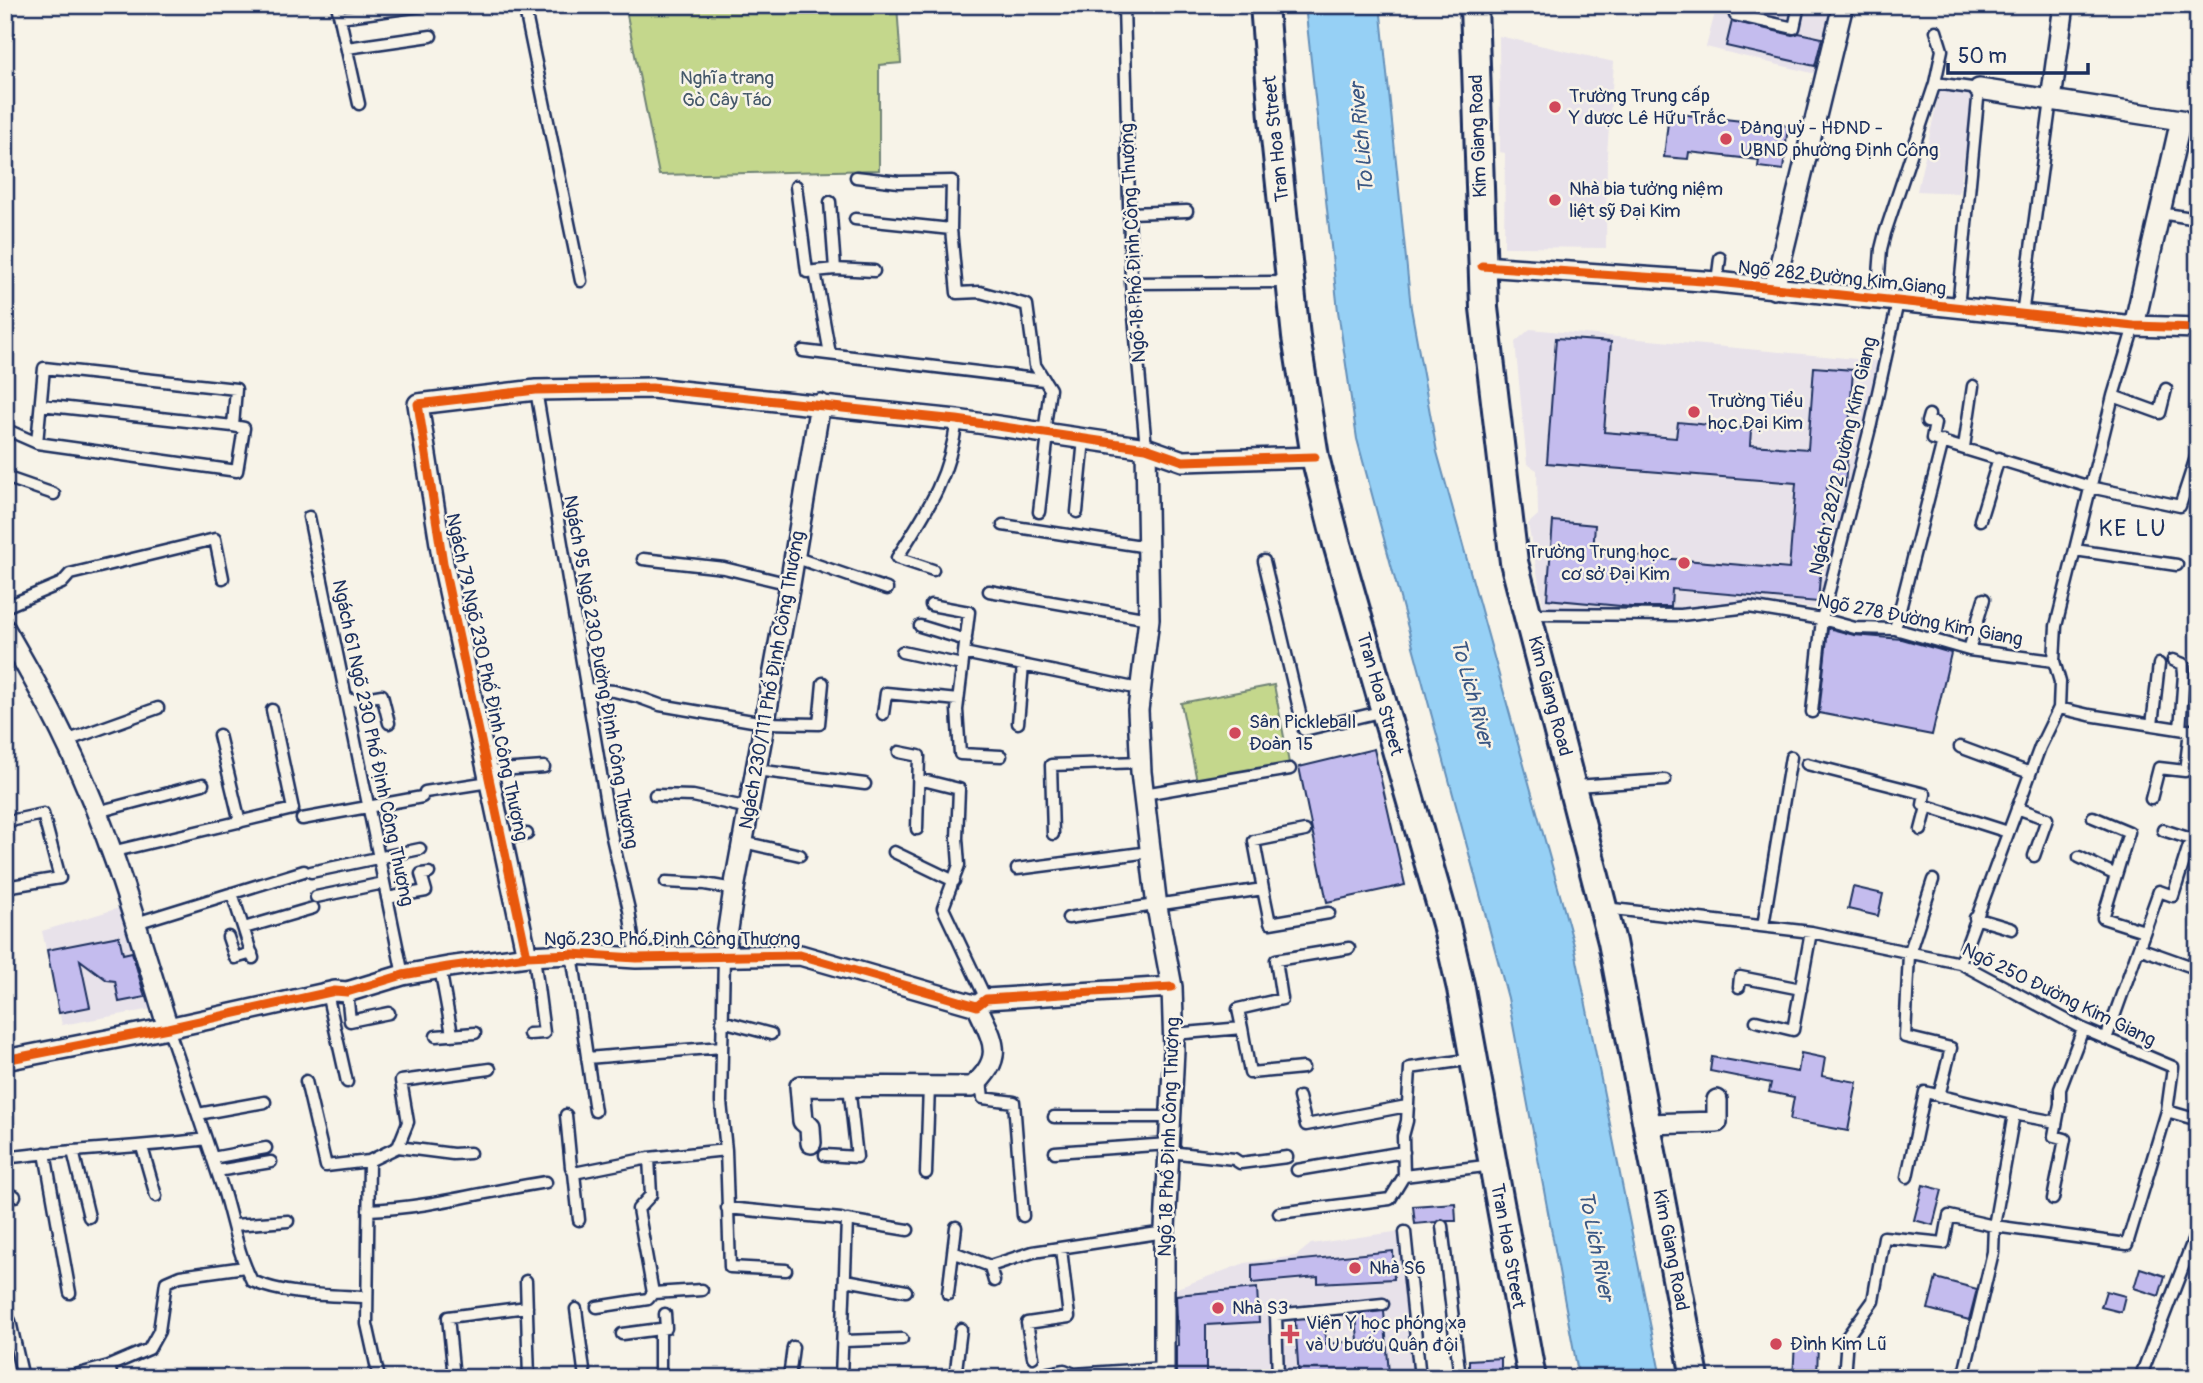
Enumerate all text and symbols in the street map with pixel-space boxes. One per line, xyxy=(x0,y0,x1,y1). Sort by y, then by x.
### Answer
scale bar xyxy=(1948,32,2088,76)
text: 50 m xyxy=(1958,43,2007,70)
park label: Nghĩa trang Gò Cây Táo xyxy=(680,66,774,112)
street label: Tran Hoa Street xyxy=(1257,74,1295,203)
street label: Kim Giang Road xyxy=(1464,74,1492,198)
water label: To Lich River xyxy=(1343,79,1380,194)
place label: Trường Trung cấp Y dược Lê Hữu Trắc xyxy=(1568,84,1727,130)
marker: Trường Trung cấp Y dược Lê Hữu Trắc xyxy=(1547,99,1563,115)
place label: Đảng uỷ - HĐND - UBND phường Định Công xyxy=(1740,116,1939,162)
street label: Ngõ 18 Phố Định Công Thượng xyxy=(1115,123,1151,363)
marker: Đảng uỷ - HĐND - UBND phường Định Công xyxy=(1718,131,1734,147)
place label: Nhà bia tưởng niệm liệt sỹ Đại Kim xyxy=(1569,177,1723,223)
marker: Nhà bia tưởng niệm liệt sỹ Đại Kim xyxy=(1547,192,1563,208)
street label: Ngõ 282 Đường Kim Giang xyxy=(1737,255,1947,301)
street label: Ngách 282/2 Đường Kim Giang xyxy=(1804,334,1882,578)
place label: Trường Tiểu học Đại Kim xyxy=(1708,389,1803,435)
marker: Trường Tiểu học Đại Kim xyxy=(1686,404,1702,420)
street label: Ngách 95 Ngõ 230 Đường Định Công Thượng xyxy=(558,493,644,851)
street label: Ngách 79 Ngõ 230 Phố Định Công Thượng xyxy=(440,511,534,843)
district label: KE LU xyxy=(2098,514,2168,543)
street label: Ngách 230/111 Phố Định Công Thượng xyxy=(734,529,810,831)
place label: Trường Trung học cơ sở Đại Kim xyxy=(1527,540,1670,586)
marker: Trường Trung học cơ sở Đại Kim xyxy=(1676,555,1692,571)
street label: Ngách 61 Ngõ 230 Phố Định Công Thượng xyxy=(327,578,419,908)
street label: Ngõ 278 Đường Kim Giang xyxy=(1815,588,2025,652)
street label: Tran Hoa Street xyxy=(1351,630,1409,758)
street label: Kim Giang Road xyxy=(1522,633,1578,759)
water label: To Lich River xyxy=(1445,636,1500,753)
place label: Sân Pickleball Đoàn 15 xyxy=(1249,710,1356,756)
marker: Sân Pickleball Đoàn 15 xyxy=(1227,725,1243,741)
street label: Ngõ 230 Phố Định Công Thượng xyxy=(544,927,800,951)
street label: Ngõ 250 Đường Kim Giang xyxy=(1958,938,2160,1052)
street label: Ngõ 18 Phố Định Công Thượng xyxy=(1153,1017,1185,1257)
street label: Tran Hoa Street xyxy=(1485,1182,1531,1311)
street label: Kim Giang Road xyxy=(1647,1187,1695,1313)
water label: To Lich River xyxy=(1572,1189,1620,1306)
place label: Nhà S6 xyxy=(1369,1256,1426,1280)
marker: Nhà S6 xyxy=(1347,1260,1363,1276)
place label: Nhà S3 xyxy=(1232,1296,1288,1320)
marker: Nhà S3 xyxy=(1210,1300,1226,1316)
place label: Viện Y học phóng xạ và U bướu Quân đội xyxy=(1305,1311,1467,1357)
marker: Viện Y học phóng xạ và U bướu Quân đội xyxy=(1280,1324,1300,1344)
place label: Đình Kim Lũ xyxy=(1790,1332,1887,1356)
marker: Đình Kim Lũ xyxy=(1768,1336,1784,1352)

